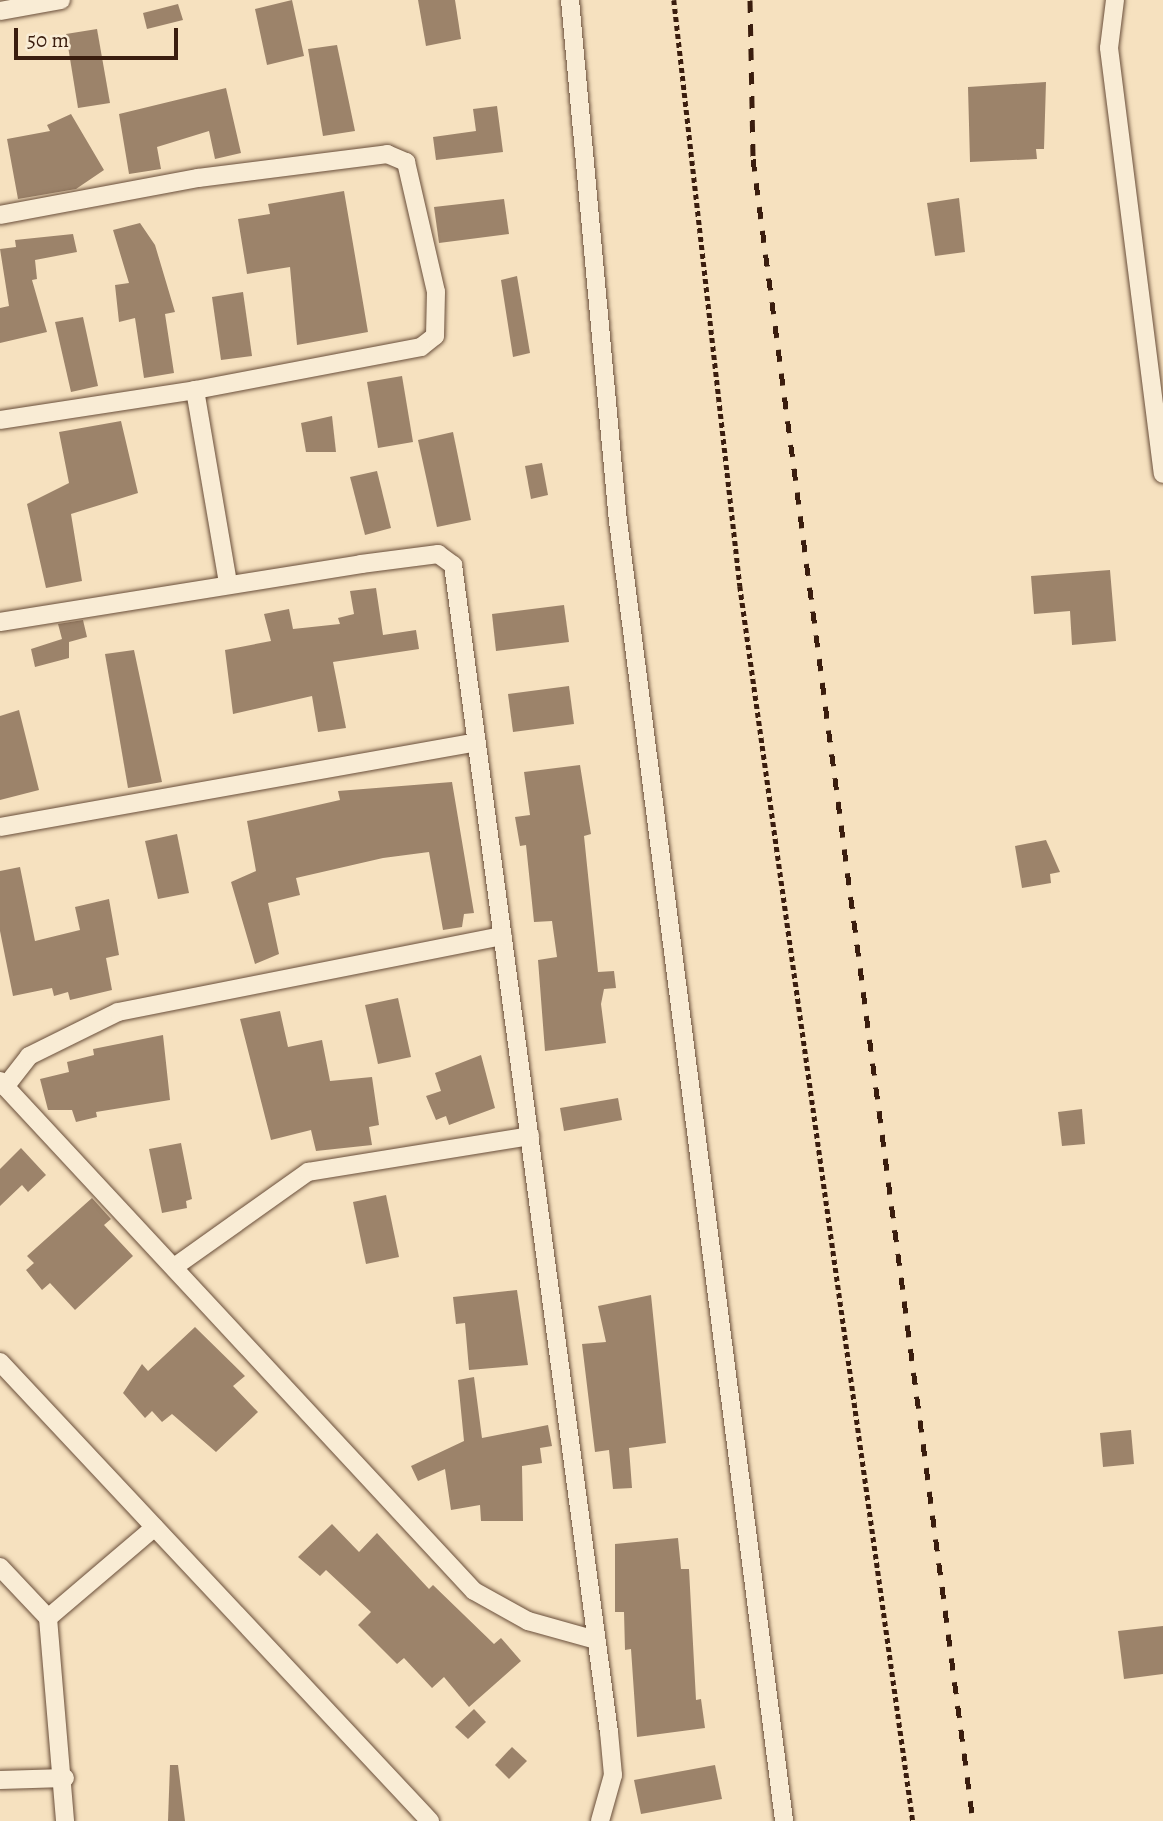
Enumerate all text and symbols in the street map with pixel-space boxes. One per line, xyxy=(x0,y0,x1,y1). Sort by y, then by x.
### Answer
scale bar xyxy=(18,14,182,58)
text: 50 m xyxy=(27,26,69,54)

